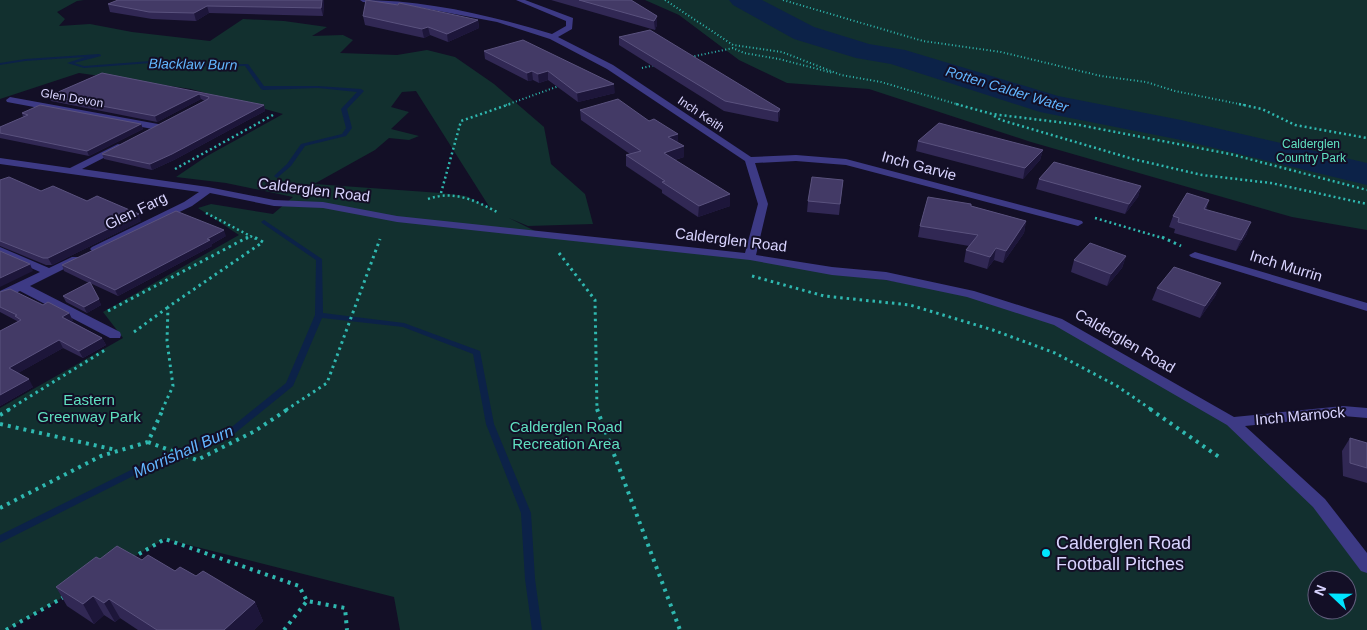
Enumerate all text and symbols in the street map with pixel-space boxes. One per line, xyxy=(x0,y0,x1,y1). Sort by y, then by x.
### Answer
water label: Blacklaw Burn xyxy=(149,55,238,73)
water label: Rotten Calder Water xyxy=(944,63,1072,116)
street label: Glen Devon xyxy=(40,86,104,110)
street label: Inch Keith xyxy=(675,93,727,135)
park label: Calderglen Country Park xyxy=(1276,137,1347,165)
street label: Inch Garvie xyxy=(880,147,958,184)
street label: Calderglen Road xyxy=(257,174,371,205)
street label: Glen Farg xyxy=(102,188,169,233)
street label: Calderglen Road xyxy=(674,224,788,255)
street label: Inch Murrin xyxy=(1248,246,1325,285)
street label: Calderglen Road xyxy=(1072,305,1178,376)
park label: Eastern Greenway Park xyxy=(37,391,141,425)
street label: Inch Marnock xyxy=(1254,403,1346,428)
park label: Calderglen Road Recreation Area xyxy=(510,418,622,452)
water label: Morrishall Burn xyxy=(131,422,236,481)
place label: Calderglen Road Football Pitches xyxy=(1056,533,1191,574)
marker: Calderglen Road Football Pitches xyxy=(1040,547,1052,559)
north arrow xyxy=(1307,570,1357,620)
text: N xyxy=(1311,582,1329,598)

